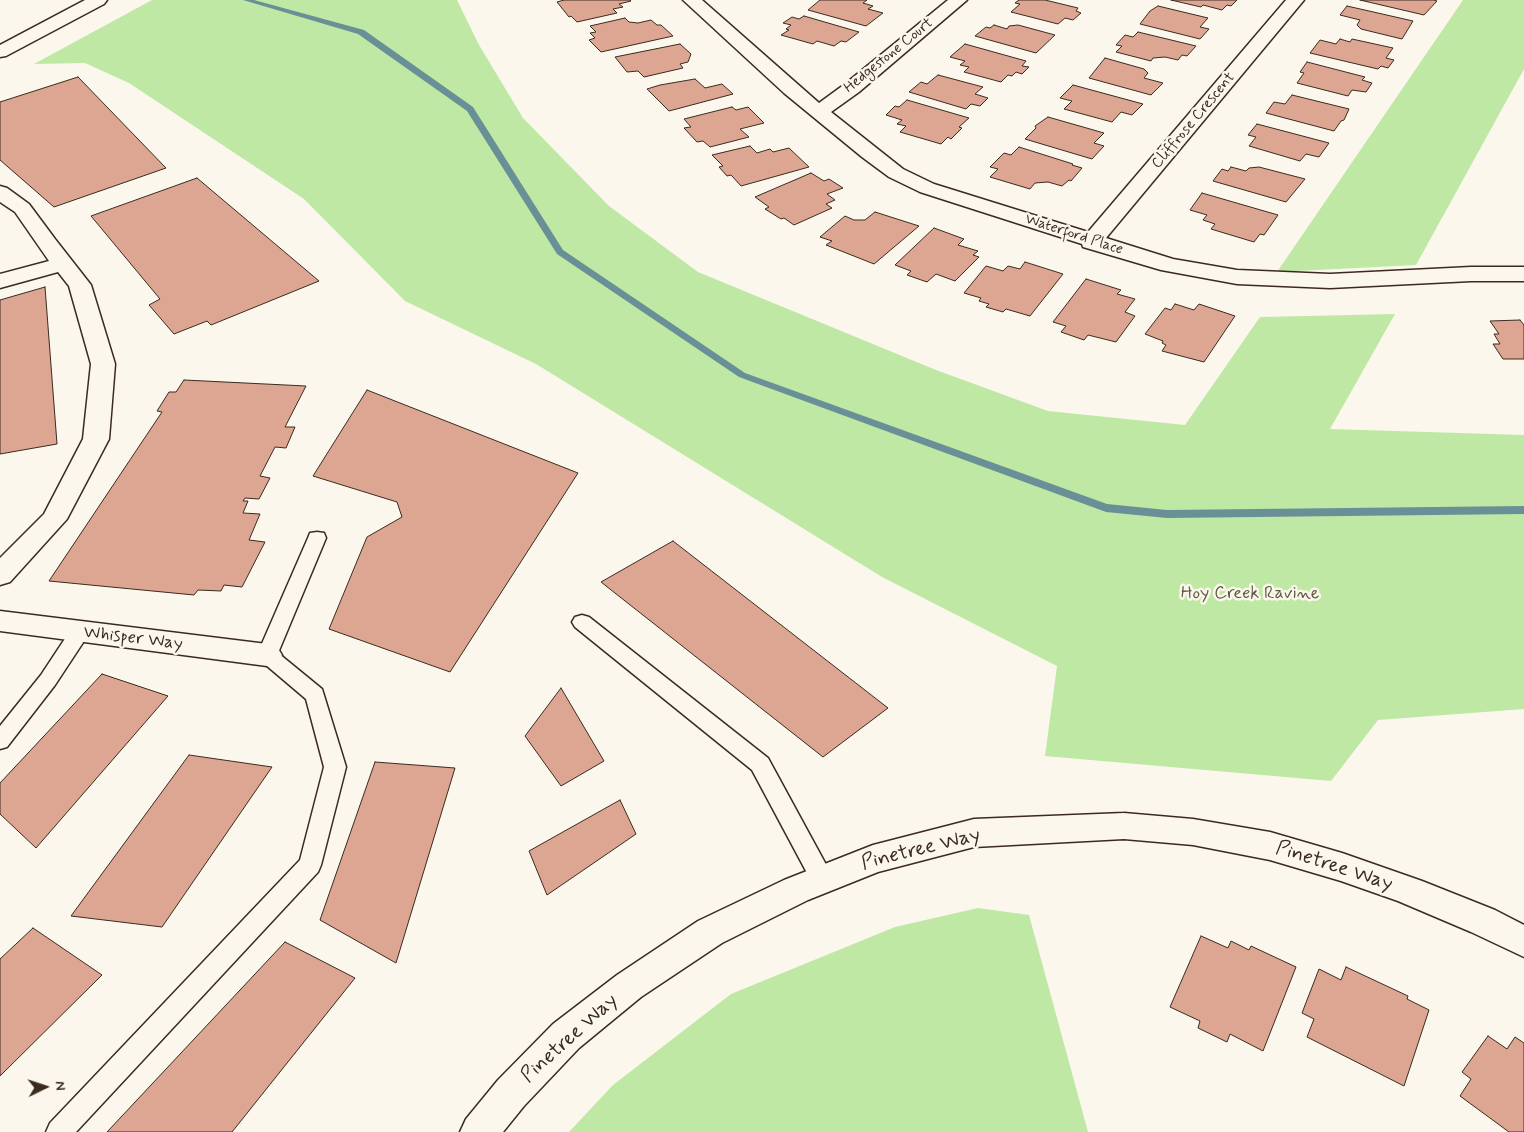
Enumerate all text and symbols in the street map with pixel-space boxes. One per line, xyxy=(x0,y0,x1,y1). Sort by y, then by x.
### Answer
street label: Hedgestone Court xyxy=(841,15,937,97)
street label: Cliffrose Crescent xyxy=(1149,69,1239,173)
street label: Waterford Place xyxy=(1023,211,1125,259)
park label: Hoy Creek Ravine xyxy=(1181,583,1319,605)
street label: Whisper Way xyxy=(82,622,184,656)
street label: Pinetree Way xyxy=(859,823,983,877)
street label: Pinetree Way xyxy=(1272,836,1396,898)
street label: Pinetree Way xyxy=(516,989,624,1089)
north arrow xyxy=(20,1062,70,1112)
text: N xyxy=(51,1081,69,1091)

